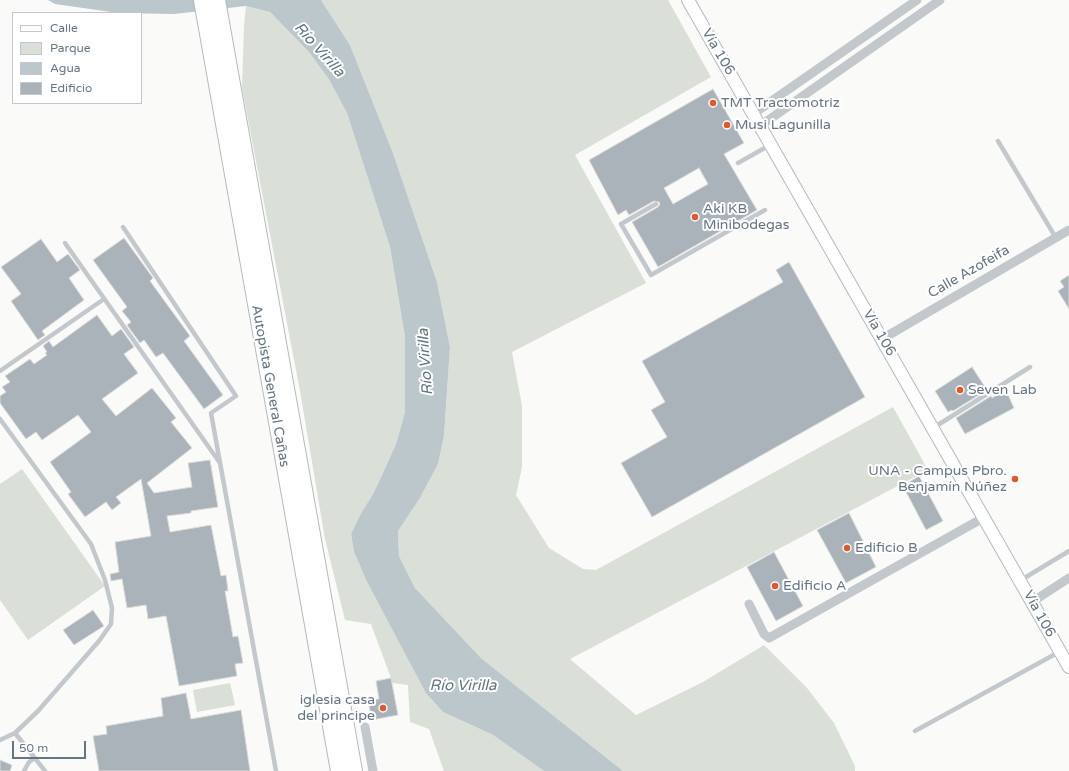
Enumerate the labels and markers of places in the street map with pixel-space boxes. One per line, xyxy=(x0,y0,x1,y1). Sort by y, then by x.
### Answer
place label: TMT Tractomotriz xyxy=(721,95,840,111)
marker: TMT Tractomotriz xyxy=(708,98,718,108)
place label: Musi Lagunilla xyxy=(735,117,831,133)
marker: Musi Lagunilla xyxy=(722,120,732,130)
place label: Aki KB Minibodegas xyxy=(703,201,789,234)
marker: Aki KB Minibodegas xyxy=(690,212,700,222)
place label: Seven Lab xyxy=(968,382,1037,398)
marker: Seven Lab xyxy=(955,385,965,395)
place label: UNA - Campus Pbro. Benjamín Núñez xyxy=(868,463,1007,496)
marker: UNA - Campus Pbro. Benjamín Núñez xyxy=(1010,474,1020,484)
place label: Edificio B xyxy=(855,540,918,556)
marker: Edificio B xyxy=(842,543,852,553)
place label: Edificio A xyxy=(783,578,847,594)
marker: Edificio A xyxy=(770,581,780,591)
place label: iglesia casa del principe xyxy=(297,692,375,724)
marker: iglesia casa del principe xyxy=(378,703,388,713)

